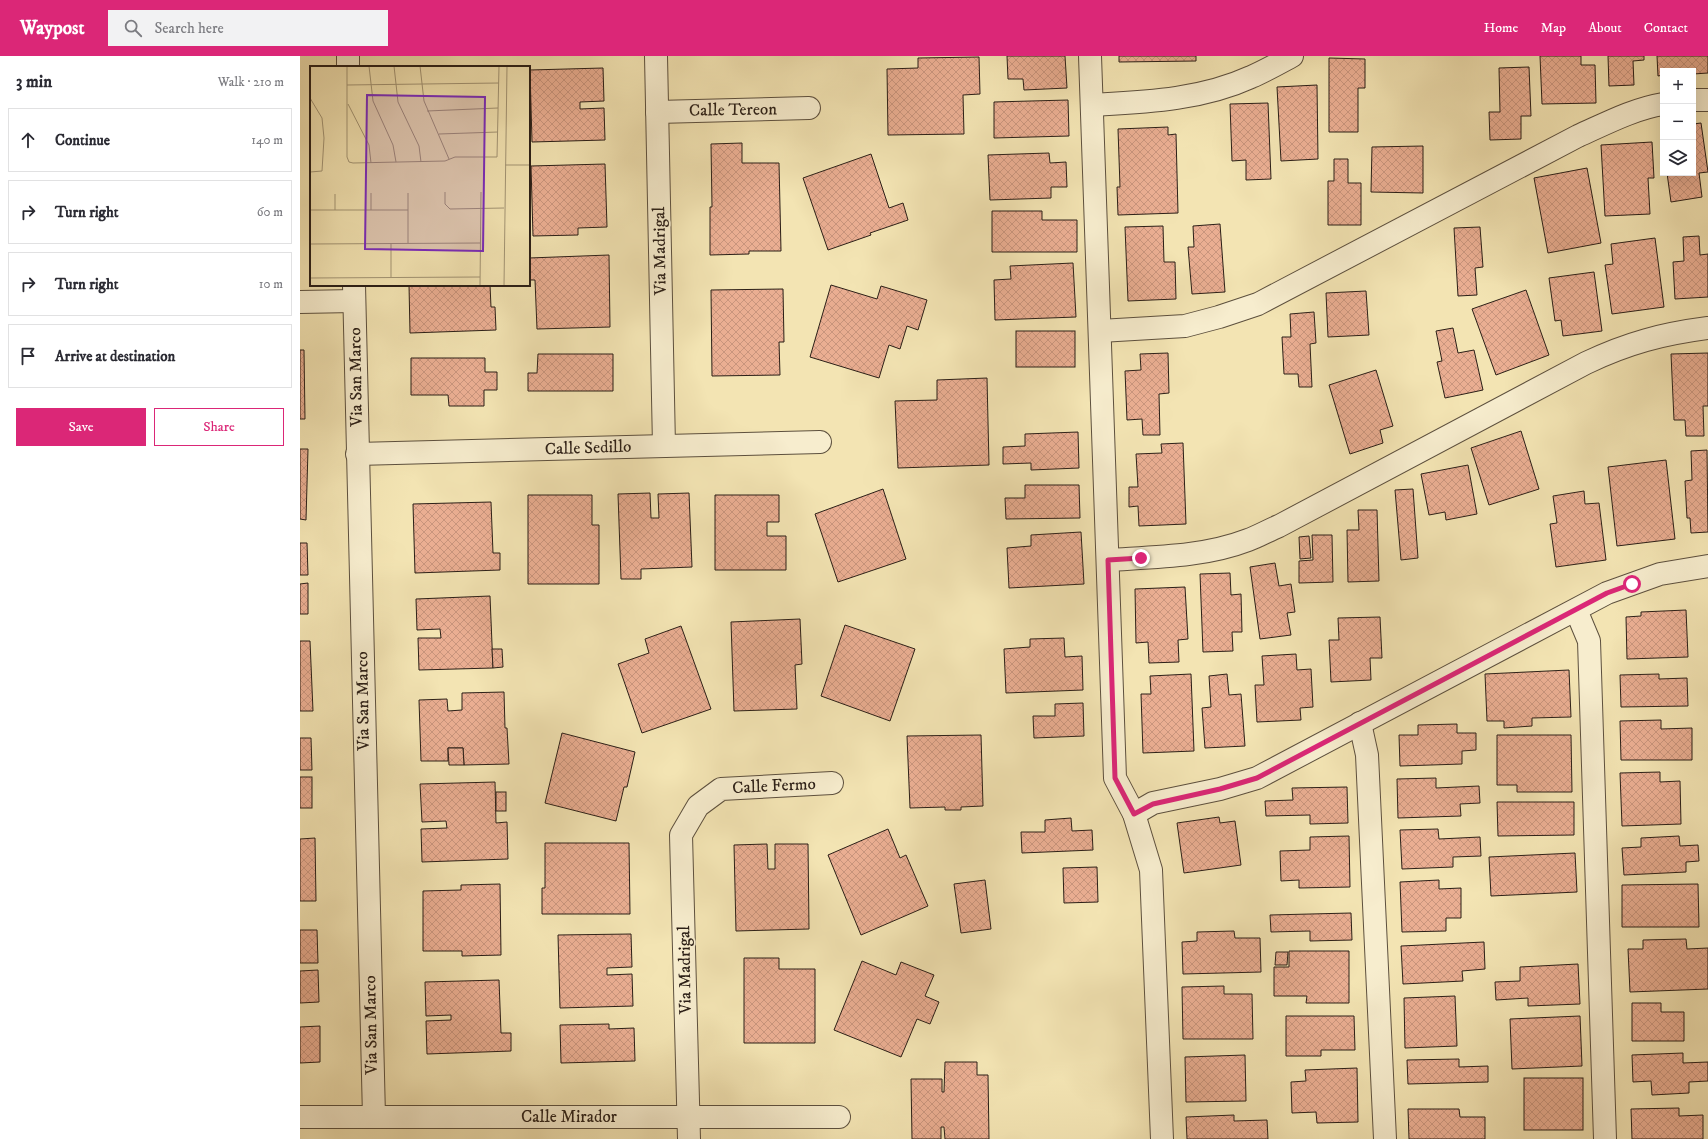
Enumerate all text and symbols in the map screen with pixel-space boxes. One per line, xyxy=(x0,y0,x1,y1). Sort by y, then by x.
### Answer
search box xyxy=(108,10,388,46)
text: Waypost xyxy=(20,17,84,40)
icon: search xyxy=(122,17,144,39)
text: Search here xyxy=(154,19,224,38)
text: Home xyxy=(1484,19,1518,37)
text: Map xyxy=(1540,19,1566,37)
text: About xyxy=(1588,19,1622,37)
text: Contact xyxy=(1644,19,1688,37)
inset map xyxy=(310,66,530,286)
map controls xyxy=(1660,68,1696,176)
button: + xyxy=(1660,68,1696,104)
text: 3 min xyxy=(16,71,52,93)
text: Walk · 210 m xyxy=(218,74,284,90)
street label: Calle Tereon xyxy=(689,98,777,122)
button: − xyxy=(1660,104,1696,140)
icon: ahead xyxy=(17,129,39,151)
text: Continue xyxy=(55,131,110,150)
text: 140 m xyxy=(251,132,283,148)
button: layers xyxy=(1660,140,1696,176)
icon: right xyxy=(17,201,39,223)
text: Turn right xyxy=(55,203,118,222)
text: 60 m xyxy=(257,204,283,220)
street label: Via Madrigal xyxy=(648,207,672,296)
icon: right xyxy=(17,273,39,295)
text: Turn right xyxy=(55,275,118,294)
text: 10 m xyxy=(259,276,283,292)
street label: Via San Marco xyxy=(344,327,368,428)
icon: arrive xyxy=(17,345,39,367)
text: Arrive at destination xyxy=(55,347,175,366)
button: Save xyxy=(16,408,146,446)
button: Share xyxy=(154,408,284,446)
street label: Calle Sedillo xyxy=(544,435,632,461)
route end xyxy=(1132,549,1150,567)
route start xyxy=(1623,575,1641,593)
street label: Via San Marco xyxy=(351,651,375,752)
street label: Calle Fermo xyxy=(732,773,816,799)
street label: Via Madrigal xyxy=(673,926,697,1015)
street label: Via San Marco xyxy=(359,975,383,1076)
street label: Calle Mirador xyxy=(521,1106,618,1128)

